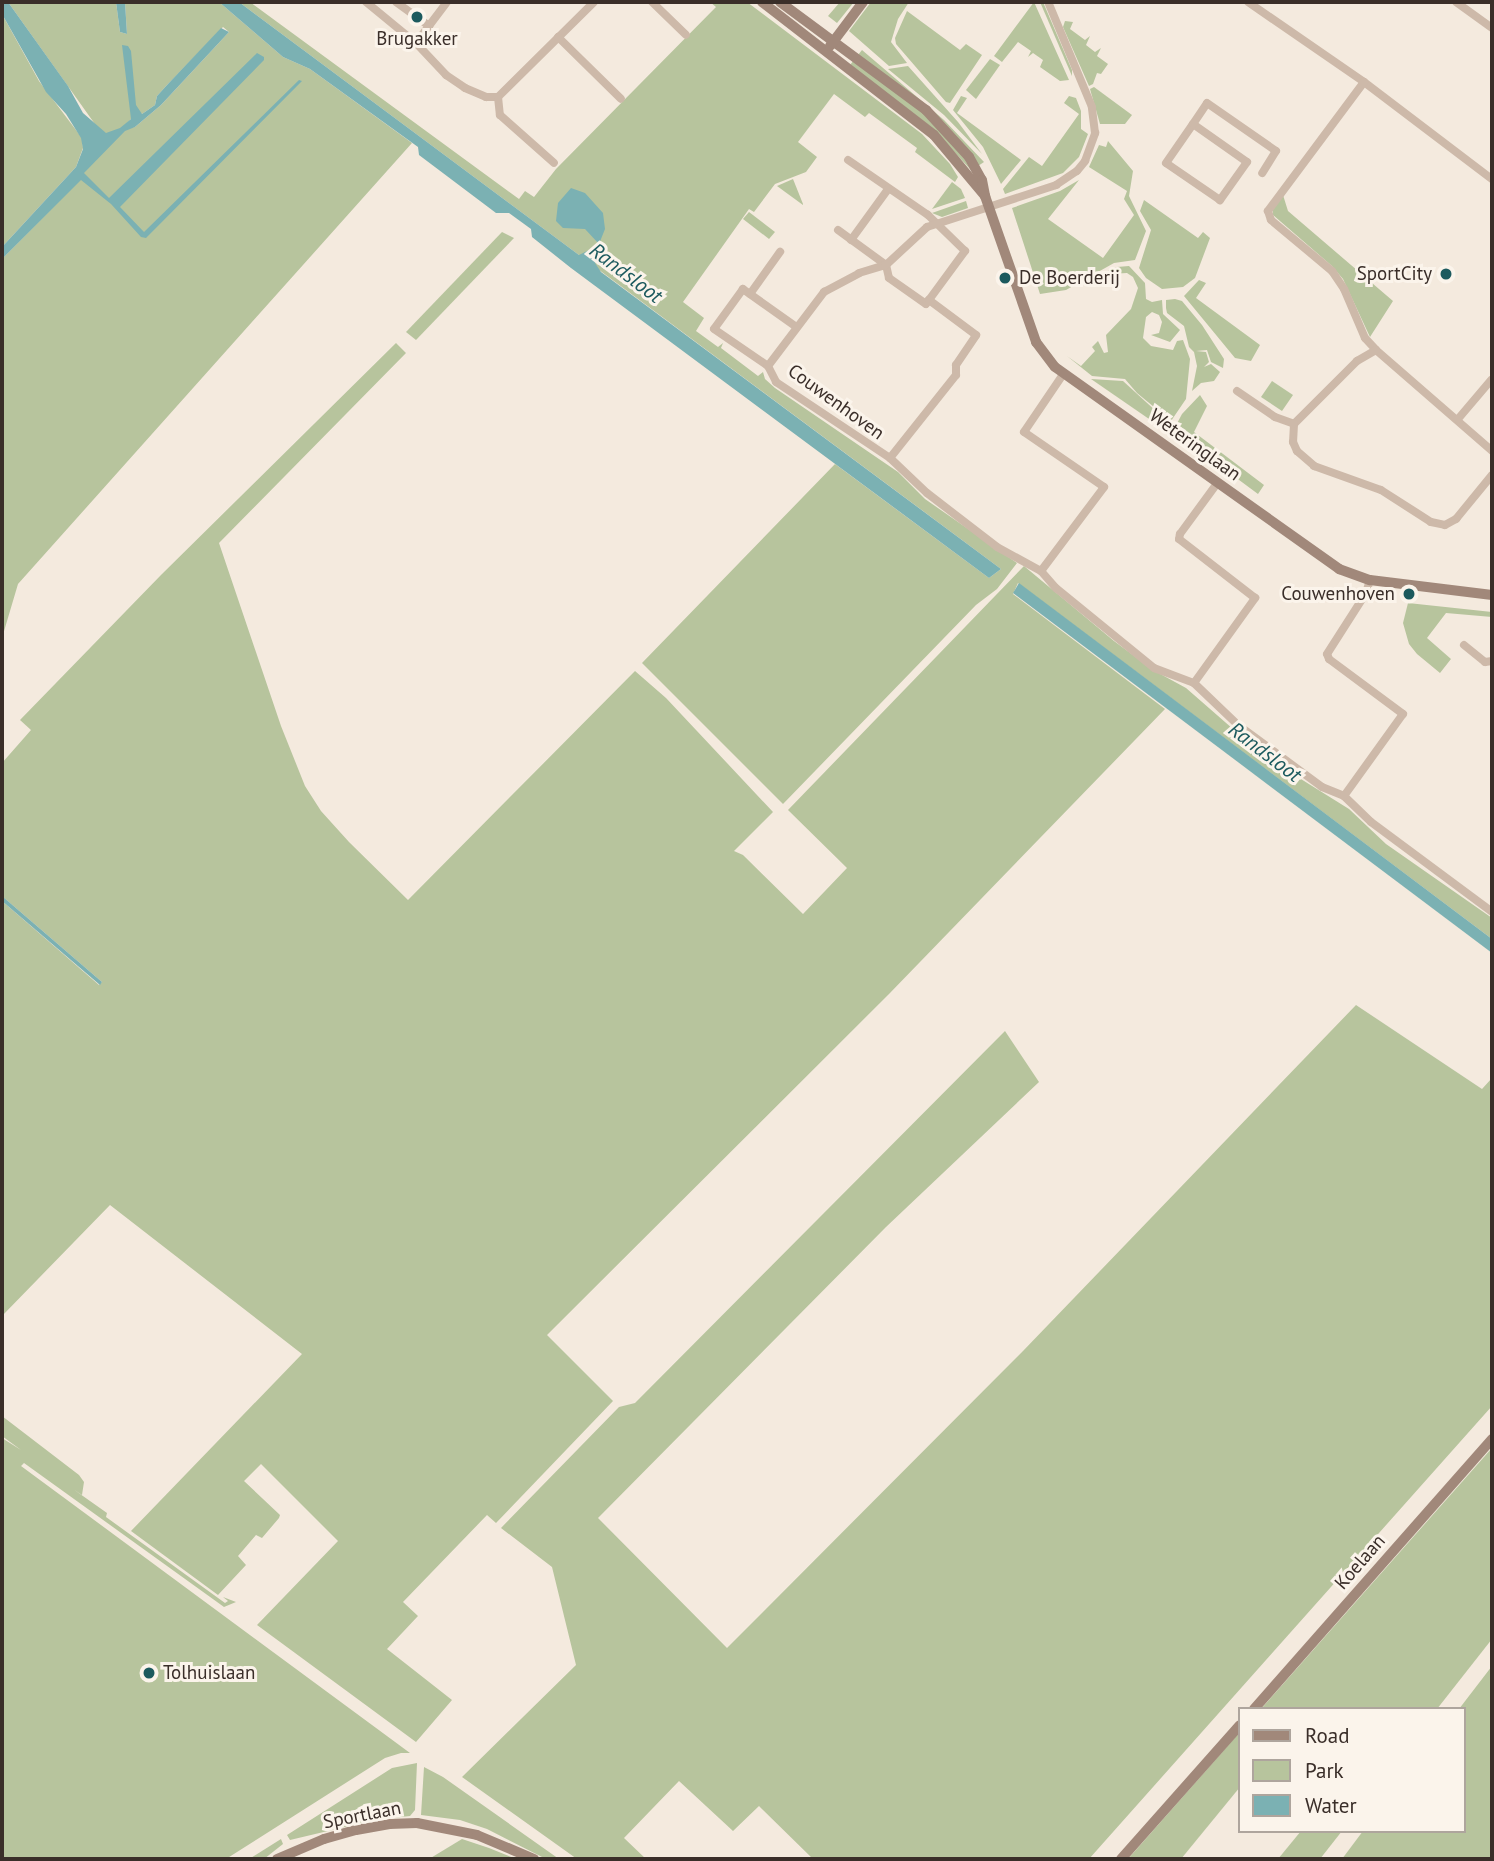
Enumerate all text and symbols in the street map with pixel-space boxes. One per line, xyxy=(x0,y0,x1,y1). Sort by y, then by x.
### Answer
marker: Brugakker xyxy=(409,9,425,25)
place label: Brugakker xyxy=(376,28,458,50)
water label: Randsloot xyxy=(585,238,667,308)
place label: SportCity xyxy=(1357,263,1432,285)
marker: SportCity xyxy=(1438,266,1454,282)
place label: De Boerderij xyxy=(1019,267,1120,289)
marker: De Boerderij xyxy=(997,270,1013,286)
street label: Couwenhoven xyxy=(783,359,889,445)
street label: Weteringlaan xyxy=(1145,404,1245,486)
place label: Couwenhoven xyxy=(1281,583,1395,605)
marker: Couwenhoven xyxy=(1401,586,1417,602)
water label: Randsloot xyxy=(1224,717,1306,787)
street label: Koelaan xyxy=(1330,1530,1390,1594)
place label: Tolhuislaan xyxy=(163,1662,255,1684)
marker: Tolhuislaan xyxy=(141,1665,157,1681)
legend xyxy=(1238,1707,1466,1833)
text: Road xyxy=(1305,1722,1349,1749)
text: Park xyxy=(1305,1757,1344,1784)
text: Water xyxy=(1305,1792,1357,1819)
street label: Sportlaan xyxy=(321,1796,403,1834)

